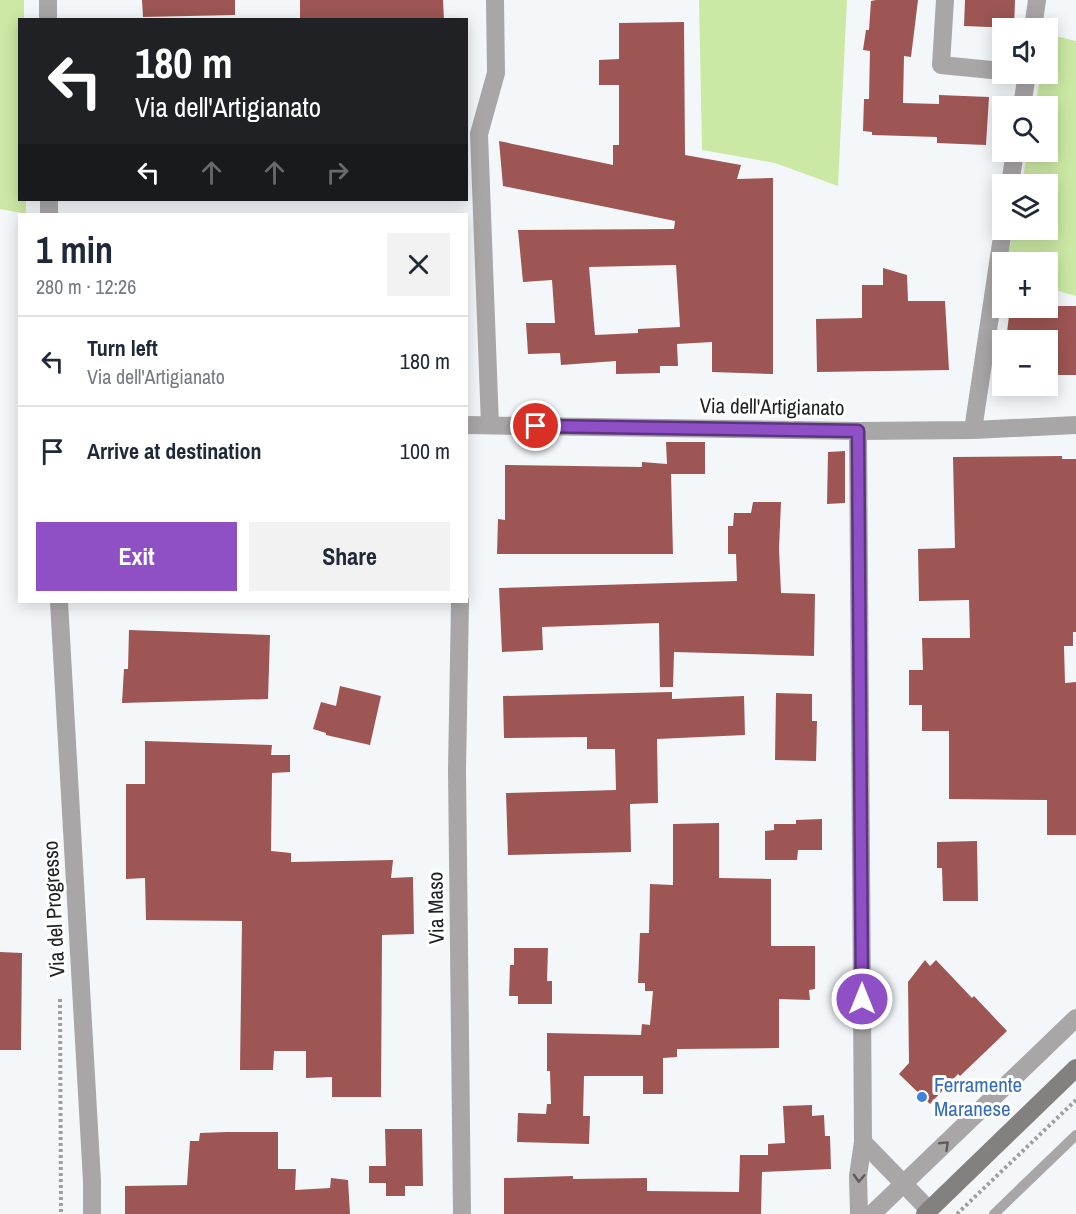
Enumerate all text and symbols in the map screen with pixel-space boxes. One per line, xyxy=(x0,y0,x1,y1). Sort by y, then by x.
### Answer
map controls xyxy=(992,18,1058,396)
button: sound xyxy=(992,18,1058,84)
text: 180 m xyxy=(135,35,233,91)
icon: left xyxy=(36,42,114,120)
text: Via dell'Artigianato xyxy=(135,89,321,125)
button: search xyxy=(992,96,1058,162)
icon: left xyxy=(132,156,165,189)
icon: ahead xyxy=(195,156,228,189)
icon: ahead xyxy=(258,156,291,189)
icon: right xyxy=(321,156,354,189)
button: layers xyxy=(992,174,1058,240)
text: 1 min xyxy=(36,226,113,274)
button: close xyxy=(387,233,450,296)
button: + xyxy=(992,252,1058,318)
text: 280 m · 12:26 xyxy=(36,273,136,300)
button: − xyxy=(992,330,1058,396)
text: Turn left xyxy=(87,333,158,363)
icon: left xyxy=(36,345,69,378)
text: 180 m xyxy=(400,346,450,376)
text: Via dell'Artigianato xyxy=(87,363,225,390)
street label: Via dell'Artigianato xyxy=(699,391,845,422)
pin xyxy=(510,400,561,451)
icon: arrive xyxy=(519,409,552,442)
icon: arrive xyxy=(36,435,69,468)
text: Arrive at destination xyxy=(87,436,261,466)
text: 100 m xyxy=(400,436,450,466)
button: Exit xyxy=(36,522,237,591)
button: Share xyxy=(249,522,450,591)
street label: Via del Progresso xyxy=(35,840,72,978)
street label: Via Maso xyxy=(420,872,451,944)
position arrow xyxy=(830,967,894,1031)
place label: Ferramente Maranese xyxy=(934,1070,1022,1123)
marker: Ferramente Maranese xyxy=(915,1090,929,1104)
one-way arrow xyxy=(939,1141,949,1152)
one-way arrow xyxy=(852,1173,865,1182)

